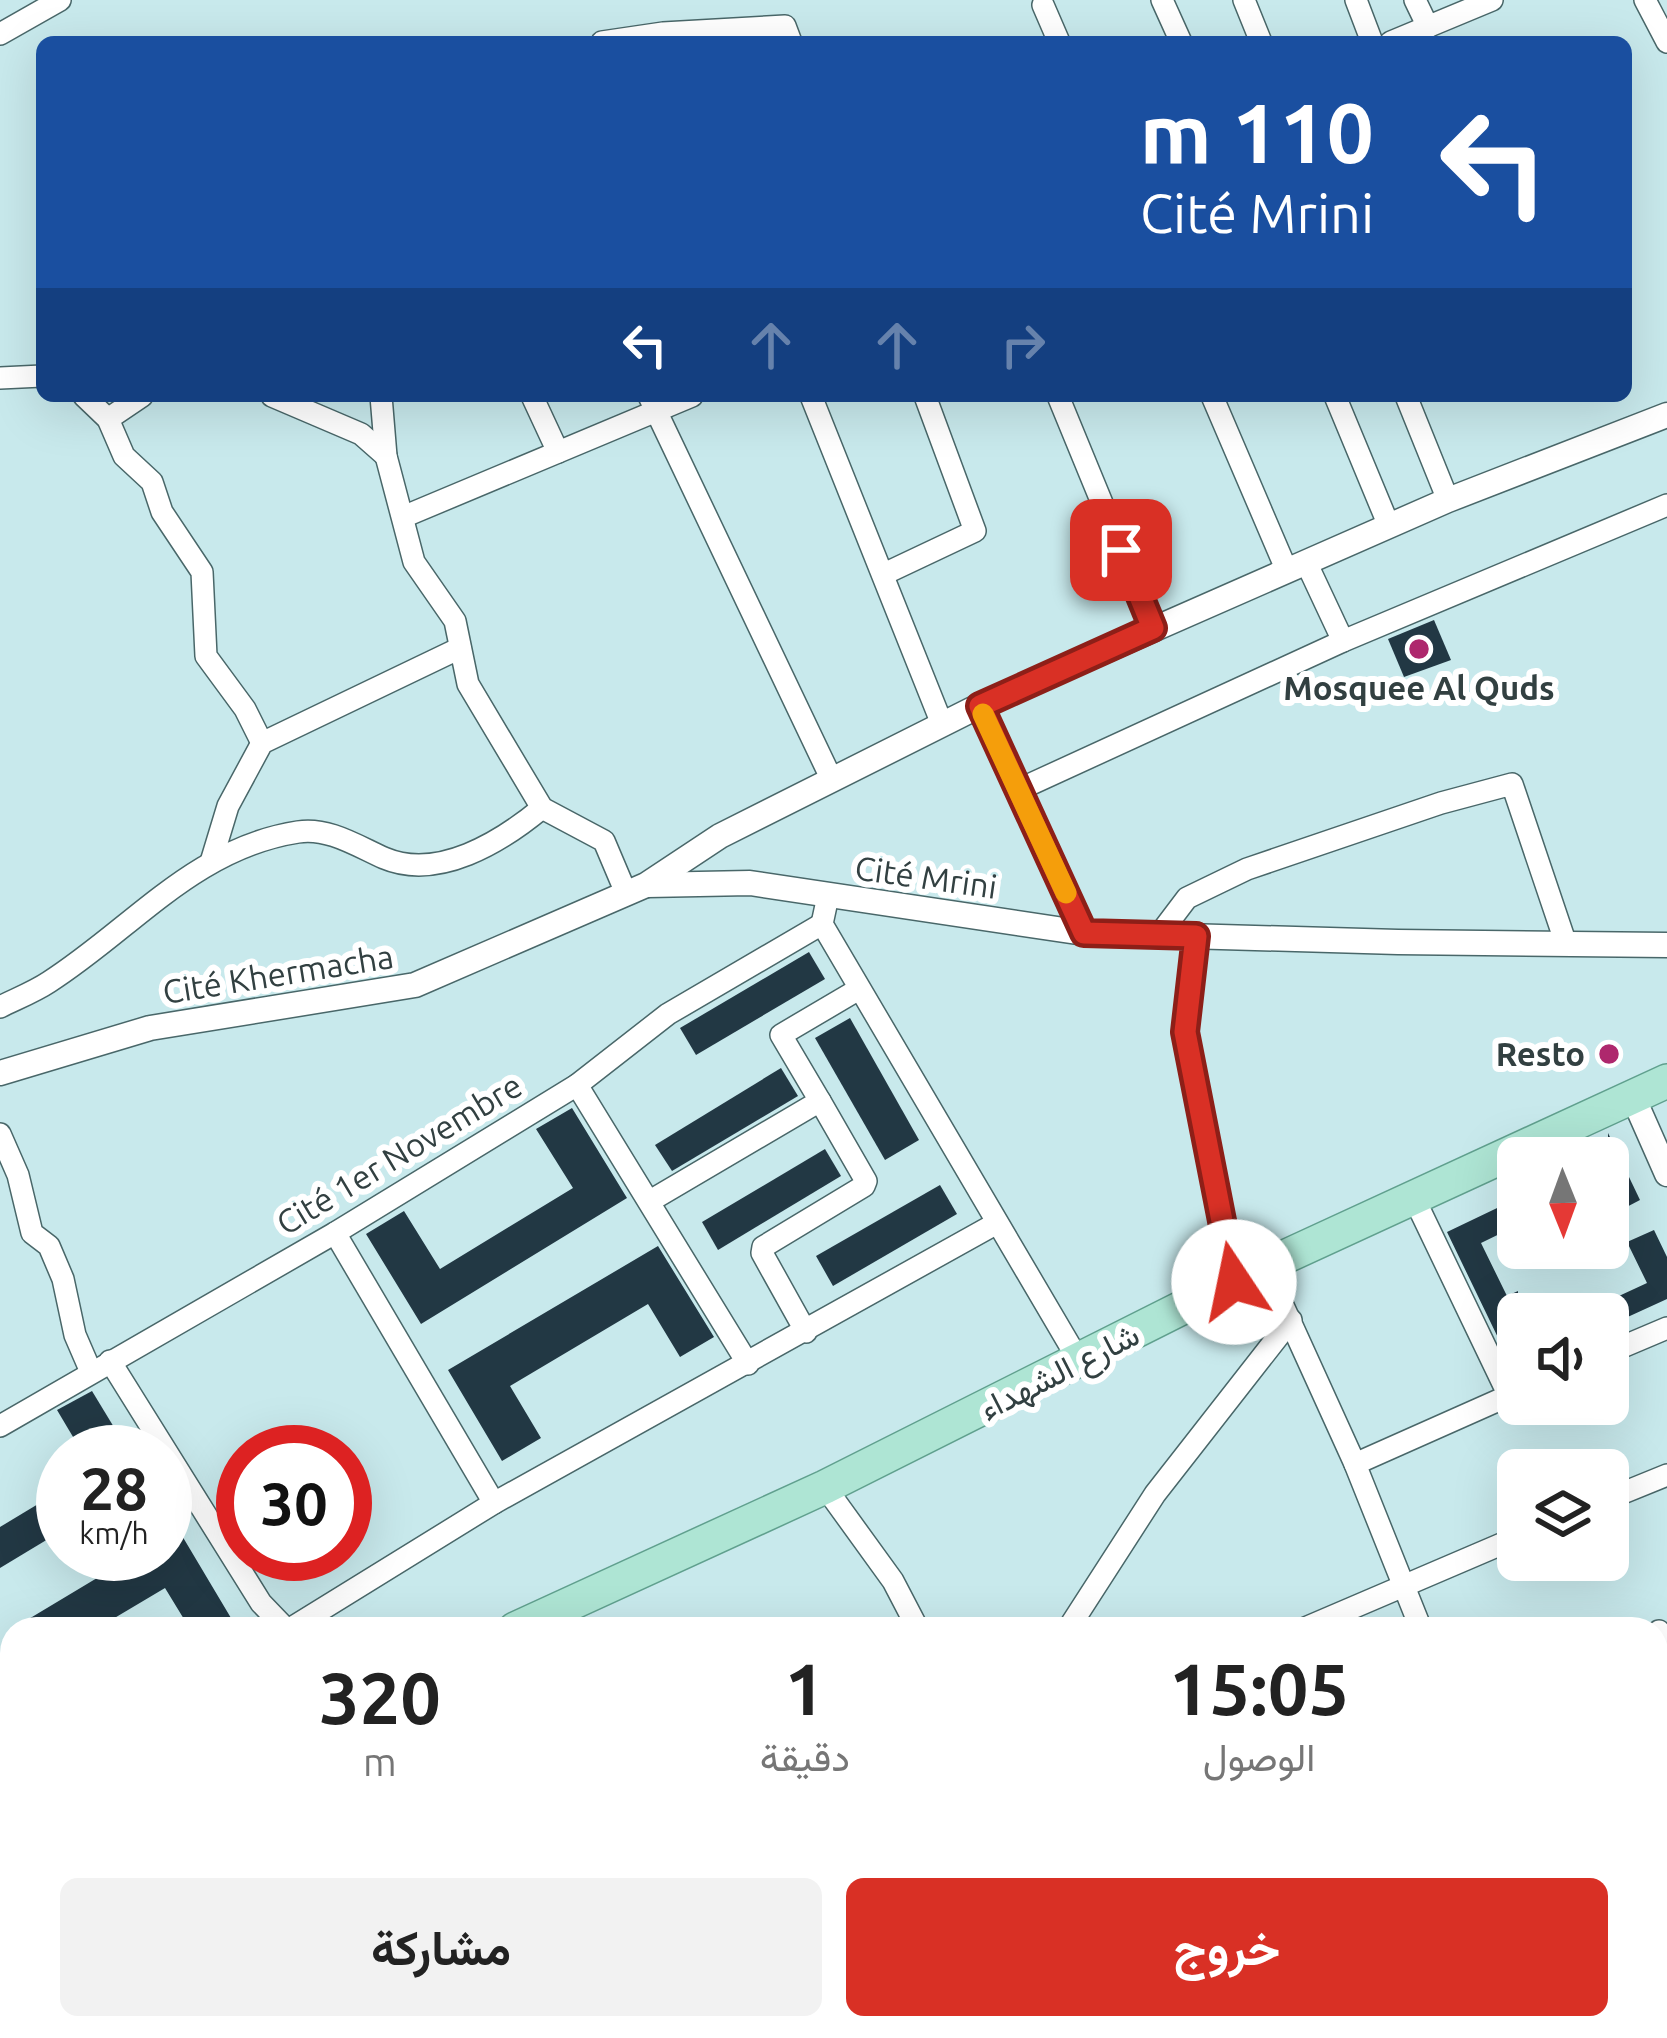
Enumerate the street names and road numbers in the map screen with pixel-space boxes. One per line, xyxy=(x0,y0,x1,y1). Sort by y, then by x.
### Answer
street label: Cité Mrini xyxy=(853,848,999,905)
street label: Cité Khermacha xyxy=(160,937,396,1010)
street label: Cité 1er Novembre xyxy=(269,1066,528,1241)
street label: شارع الشهداء xyxy=(973,1315,1147,1431)

